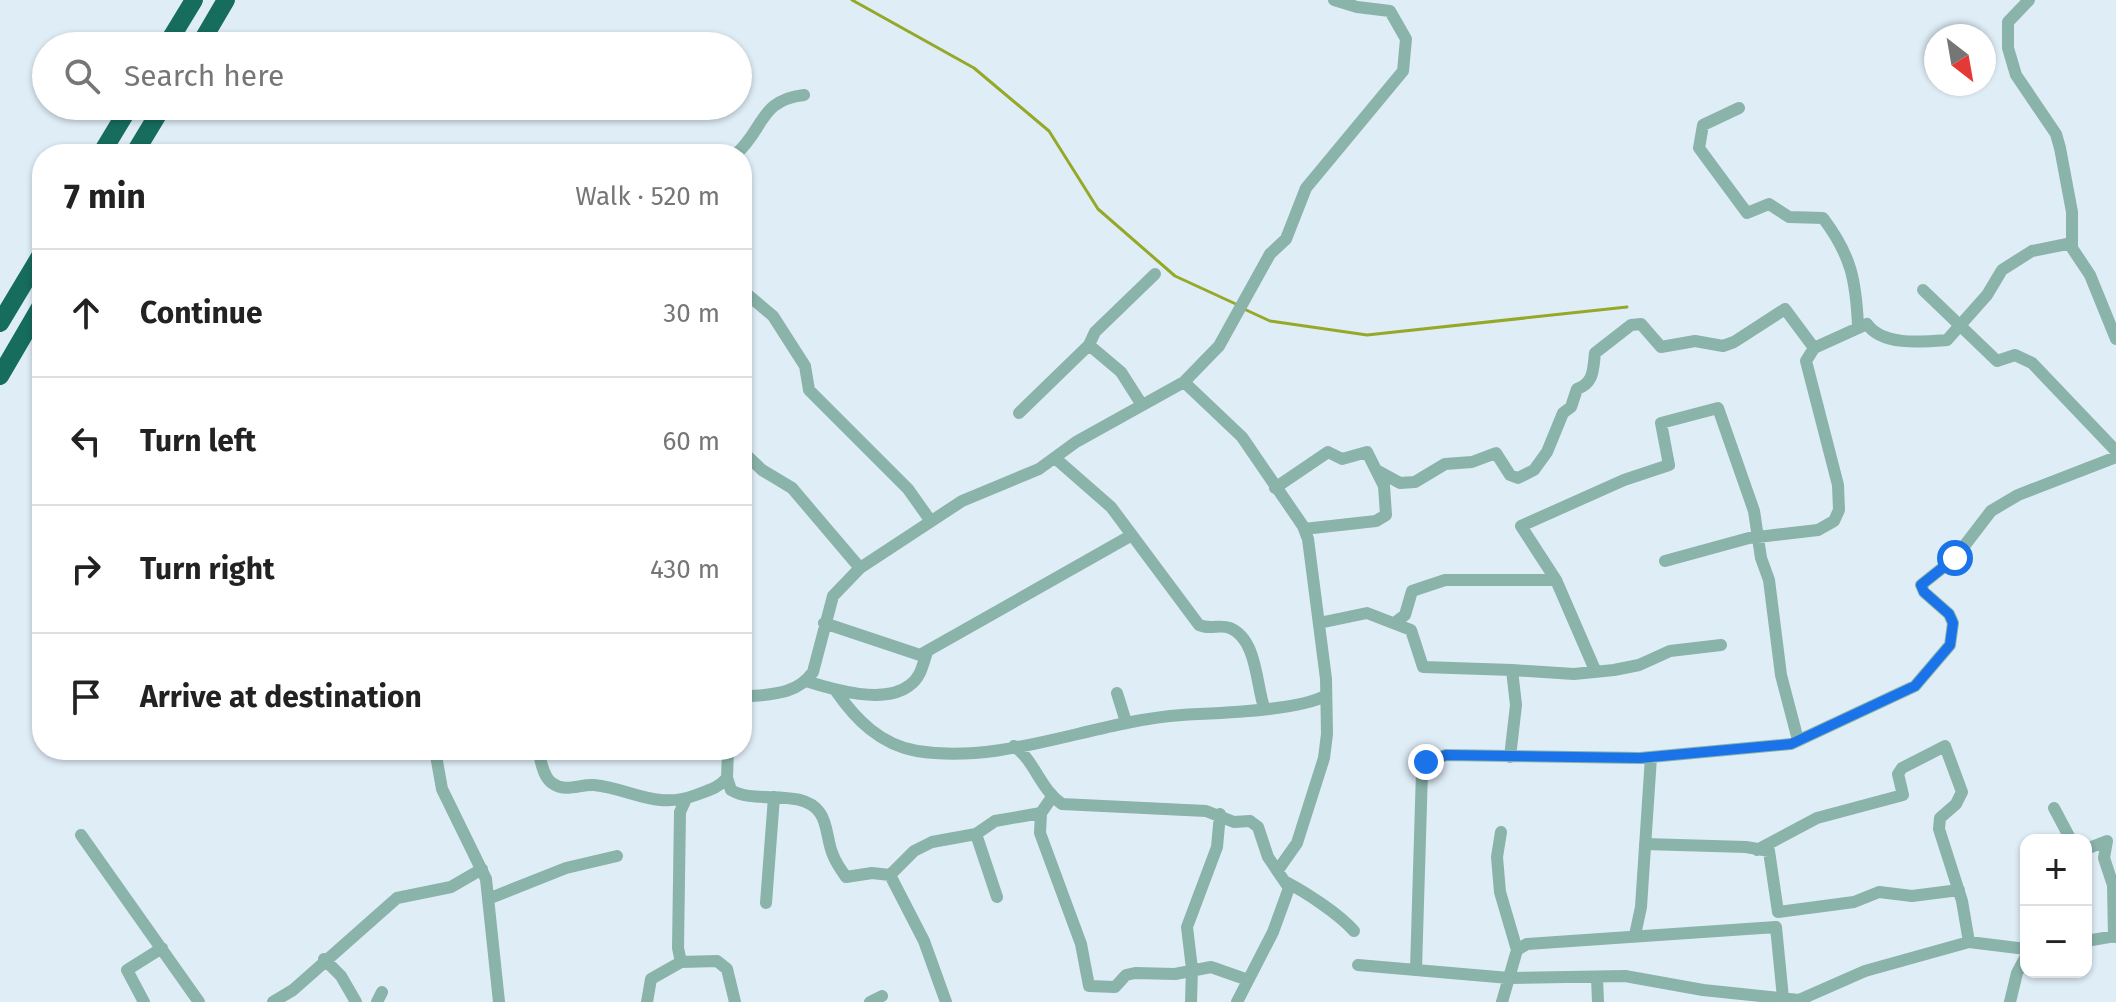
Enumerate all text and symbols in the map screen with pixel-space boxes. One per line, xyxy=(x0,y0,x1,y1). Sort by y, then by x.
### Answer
north arrow xyxy=(1924,24,1996,96)
search box xyxy=(32,32,752,120)
icon: search xyxy=(60,54,104,98)
text: Search here xyxy=(124,58,284,94)
text: 7 min xyxy=(64,176,146,217)
text: Walk · 520 m xyxy=(575,181,720,212)
icon: ahead xyxy=(64,291,108,335)
text: Continue xyxy=(140,295,263,331)
text: 30 m xyxy=(663,298,720,329)
icon: left xyxy=(64,419,108,463)
text: Turn left xyxy=(140,423,256,459)
text: 60 m xyxy=(662,426,720,457)
route start xyxy=(1937,540,1973,576)
icon: right xyxy=(64,547,108,591)
text: Turn right xyxy=(140,551,275,587)
text: 430 m xyxy=(650,554,720,585)
icon: arrive xyxy=(64,675,108,719)
text: Arrive at destination xyxy=(140,679,422,715)
route end xyxy=(1408,744,1444,780)
map controls xyxy=(2020,834,2092,978)
button: + xyxy=(2020,834,2092,906)
button: − xyxy=(2020,906,2092,978)

